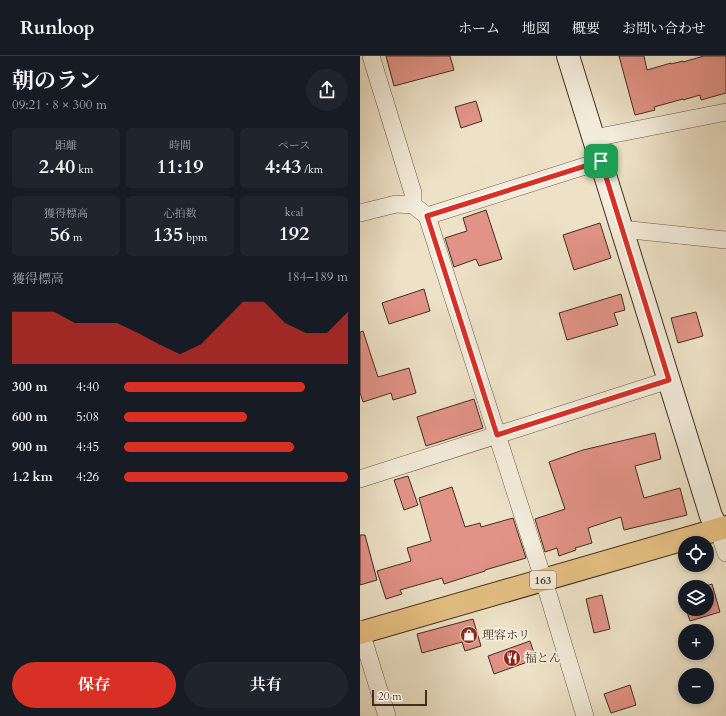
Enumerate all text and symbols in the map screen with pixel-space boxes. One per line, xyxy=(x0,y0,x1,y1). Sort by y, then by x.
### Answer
text: Runloop xyxy=(20,15,94,41)
text: ホーム xyxy=(458,19,500,38)
text: 地図 xyxy=(522,19,550,38)
text: 概要 xyxy=(572,19,600,38)
text: お問い合わせ xyxy=(622,19,706,38)
text: 朝のラン xyxy=(12,66,100,96)
button: share xyxy=(306,69,348,111)
text: 09:21 · 8 × 300 m xyxy=(12,96,107,114)
text: 距離 xyxy=(55,138,77,153)
text: 時間 xyxy=(169,138,191,153)
text: ペース xyxy=(278,138,310,153)
pin xyxy=(584,144,618,178)
icon: arrive xyxy=(590,150,612,172)
text: 2.40 xyxy=(39,153,75,180)
text: 11:19 xyxy=(157,153,203,180)
text: 4:43 xyxy=(265,153,301,180)
text: km xyxy=(75,162,93,177)
text: /km xyxy=(301,162,323,177)
text: kcal xyxy=(285,205,303,220)
text: 獲得標高 xyxy=(44,206,88,221)
text: 心拍数 xyxy=(164,206,197,221)
text: 192 xyxy=(279,220,309,247)
text: 56 xyxy=(50,221,70,248)
text: 135 xyxy=(153,221,183,248)
text: m xyxy=(70,230,82,245)
text: bpm xyxy=(183,230,207,245)
text: 184–189 m xyxy=(286,268,348,286)
text: 獲得標高 xyxy=(12,270,64,288)
text: 300 m xyxy=(12,378,47,396)
text: 4:40 xyxy=(76,378,99,396)
text: 600 m xyxy=(12,408,47,426)
text: 5:08 xyxy=(76,408,99,426)
text: 900 m xyxy=(12,438,47,456)
text: 4:45 xyxy=(76,438,99,456)
text: 1.2 km xyxy=(12,468,53,486)
text: 4:26 xyxy=(76,468,99,486)
map controls xyxy=(678,536,714,704)
button: locate xyxy=(678,536,714,572)
road number: 163 xyxy=(530,571,556,589)
button: layers xyxy=(678,580,714,616)
button: + xyxy=(678,624,714,660)
shop icon: 理容ホリ xyxy=(459,625,479,645)
place label: 理容ホリ xyxy=(482,627,530,643)
restaurant icon: 福とん xyxy=(502,648,522,668)
place label: 福とん xyxy=(525,650,561,666)
button: 保存 xyxy=(12,662,176,708)
button: 共有 xyxy=(184,662,348,708)
button: − xyxy=(678,668,714,704)
scale bar xyxy=(372,688,427,707)
text: 20 m xyxy=(378,689,402,704)

